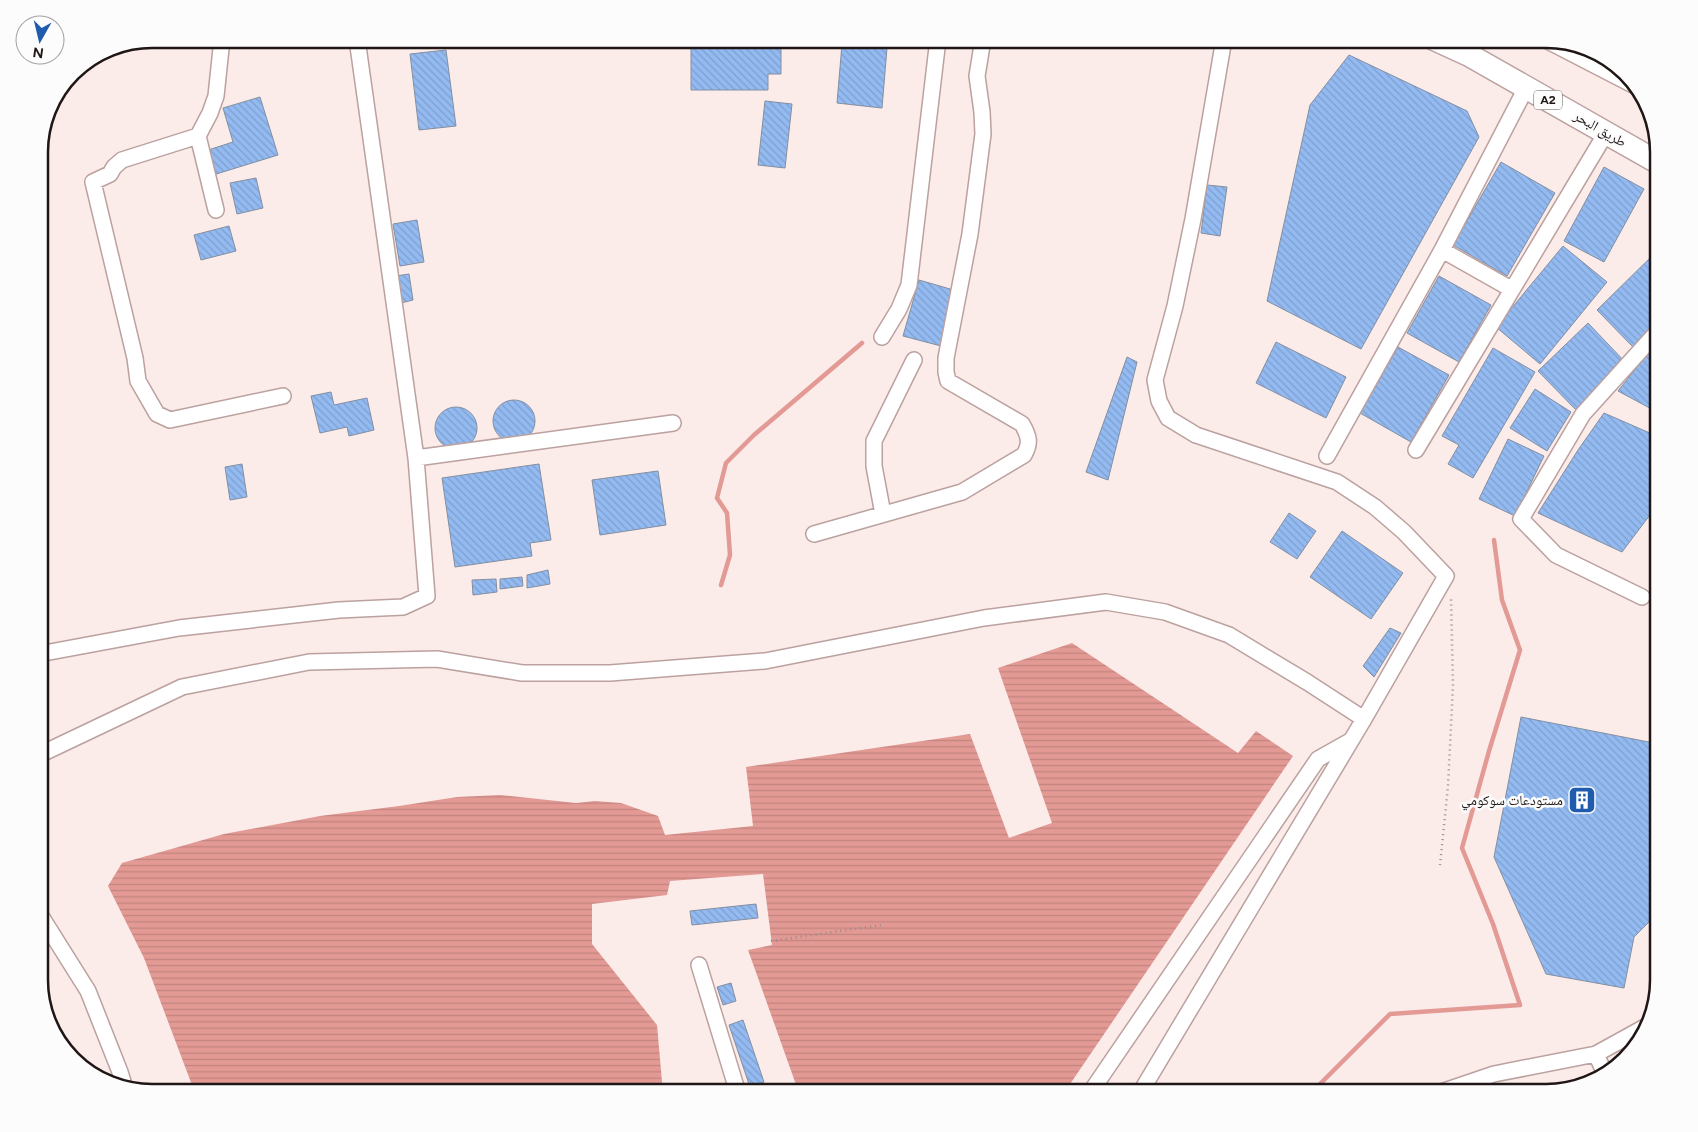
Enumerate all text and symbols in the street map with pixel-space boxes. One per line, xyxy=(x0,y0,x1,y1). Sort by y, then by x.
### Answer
north arrow xyxy=(15,15,65,65)
text: N xyxy=(32,43,45,62)
road number: A2 xyxy=(1534,90,1562,110)
street label: طريق البحر xyxy=(1569,107,1629,152)
building icon: مستودعات سوكومي xyxy=(1567,785,1597,815)
place label: مستودعات سوكومي xyxy=(1461,792,1563,811)

